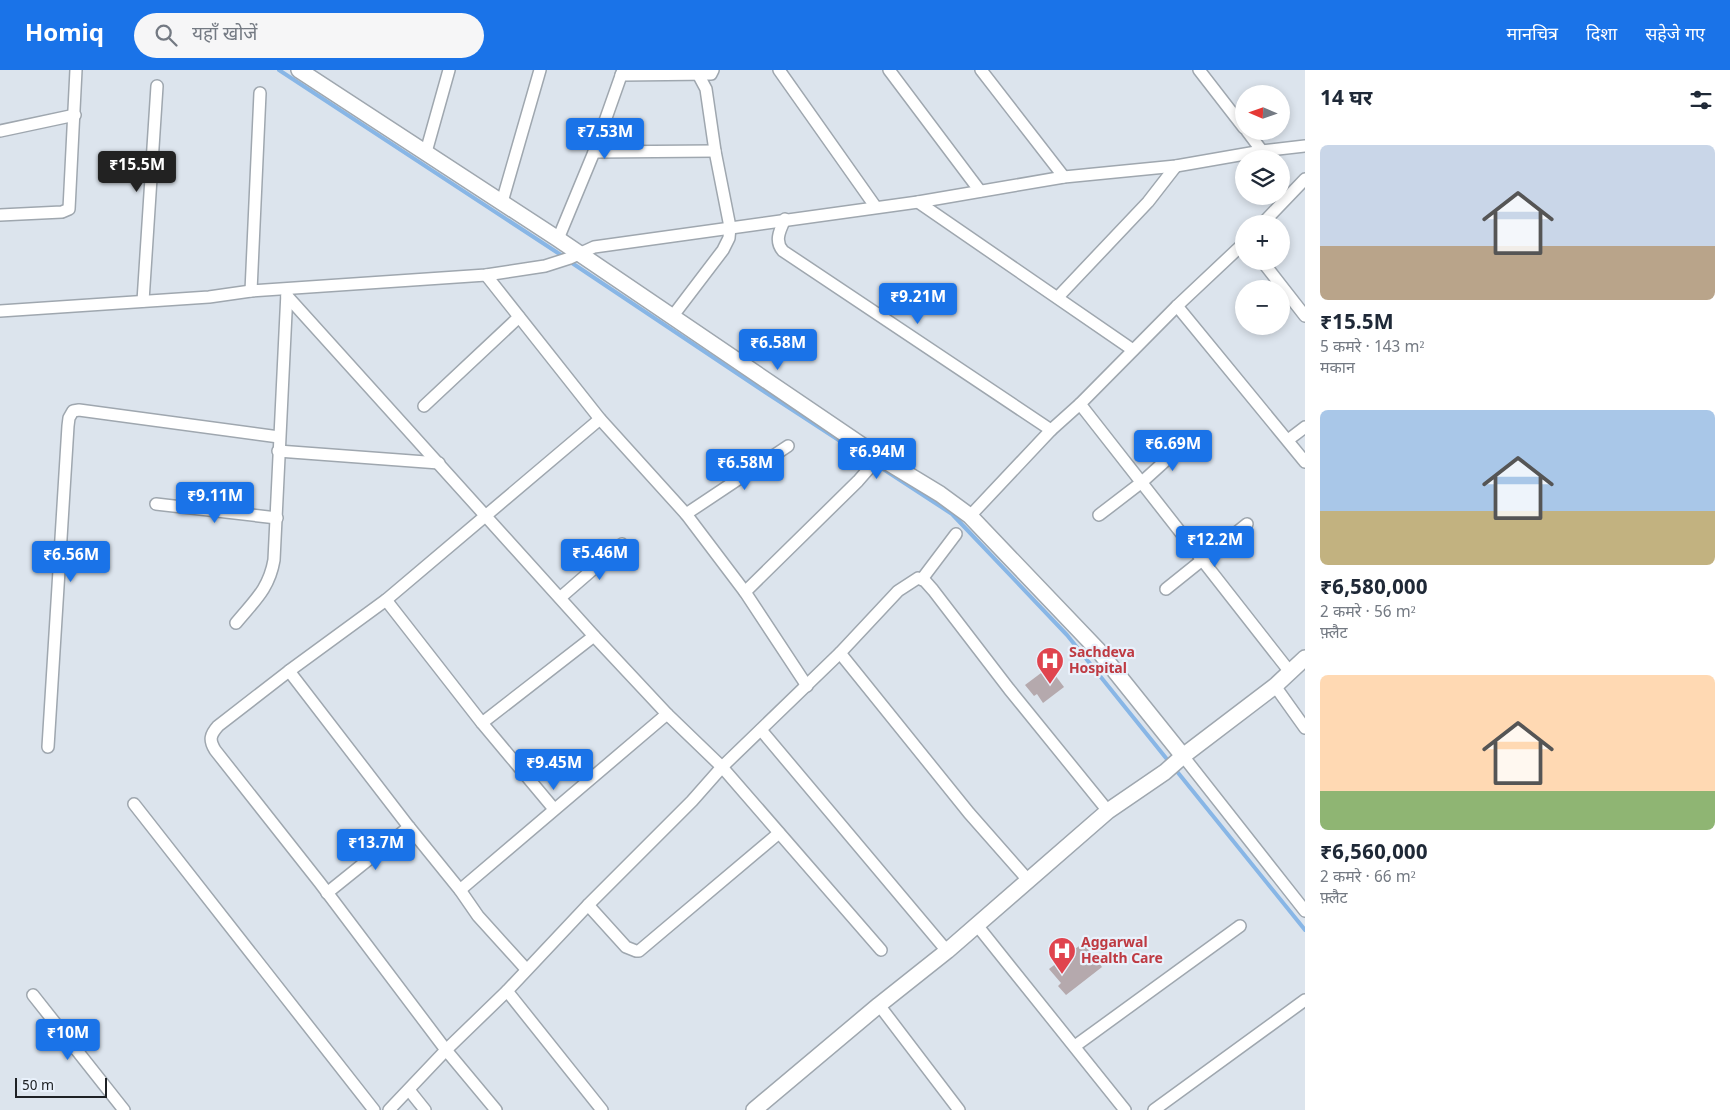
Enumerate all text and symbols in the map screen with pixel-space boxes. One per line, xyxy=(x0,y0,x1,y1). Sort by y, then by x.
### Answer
search box xyxy=(134,13,484,58)
text: Homiq xyxy=(25,19,104,51)
icon: search xyxy=(152,21,180,49)
text: यहाँ खोजें xyxy=(192,23,257,48)
text: मानचित्र xyxy=(1507,24,1558,47)
text: दिशा xyxy=(1586,24,1617,47)
text: सहेजे गए xyxy=(1645,24,1705,47)
north arrow xyxy=(1235,85,1290,140)
map controls xyxy=(1235,85,1290,335)
text: 14 घर xyxy=(1320,86,1372,114)
icon: filters xyxy=(1687,86,1715,114)
pin: ₹7.53M xyxy=(564,118,646,160)
text: ₹7.53M xyxy=(577,123,633,144)
pin: ₹15.5M xyxy=(96,150,178,193)
button: layers xyxy=(1235,150,1290,205)
text: ₹15.5M xyxy=(109,156,165,177)
icon: home xyxy=(1473,178,1563,268)
button: + xyxy=(1235,215,1290,270)
button: − xyxy=(1235,280,1290,335)
pin: ₹9.21M xyxy=(877,282,959,325)
text: ₹9.21M xyxy=(890,288,946,309)
text: ₹15.5M xyxy=(1320,310,1394,338)
pin: ₹6.58M xyxy=(737,328,819,371)
text: ₹6.58M xyxy=(750,334,806,355)
text: 5 कमरे · 143 m² xyxy=(1320,338,1424,359)
text: मकान xyxy=(1320,359,1355,380)
pin: ₹6.69M xyxy=(1132,430,1214,472)
text: ₹6.69M xyxy=(1145,435,1201,456)
pin: ₹6.94M xyxy=(836,438,918,480)
text: ₹6.94M xyxy=(849,443,905,464)
icon: home xyxy=(1473,443,1563,533)
pin: ₹6.58M xyxy=(704,448,786,491)
text: ₹6.58M xyxy=(717,454,773,475)
pin: ₹9.11M xyxy=(174,482,256,524)
text: ₹9.11M xyxy=(187,487,243,508)
pin: ₹12.2M xyxy=(1174,526,1256,568)
text: ₹12.2M xyxy=(1187,531,1243,552)
pin: ₹5.46M xyxy=(559,538,641,581)
pin: ₹6.56M xyxy=(30,540,112,583)
text: ₹5.46M xyxy=(572,544,628,565)
text: ₹6.56M xyxy=(43,546,99,567)
text: ₹6,580,000 xyxy=(1320,575,1428,603)
text: 2 कमरे · 56 m² xyxy=(1320,603,1416,624)
text: फ़्लैट xyxy=(1320,624,1348,645)
place label: Sachdeva Hospital xyxy=(1069,644,1135,679)
hospital icon: Sachdeva Hospital xyxy=(1035,646,1065,685)
icon: home xyxy=(1473,708,1563,798)
pin: ₹9.45M xyxy=(513,748,595,791)
text: ₹9.45M xyxy=(526,754,582,775)
pin: ₹13.7M xyxy=(335,828,417,871)
text: ₹13.7M xyxy=(348,834,404,855)
text: ₹6,560,000 xyxy=(1320,840,1428,868)
text: 2 कमरे · 66 m² xyxy=(1320,868,1416,889)
text: फ़्लैट xyxy=(1320,889,1348,910)
place label: Aggarwal Health Care xyxy=(1081,934,1163,969)
hospital icon: Aggarwal Health Care xyxy=(1047,936,1077,975)
pin: ₹10M xyxy=(38,1018,98,1061)
text: ₹10M xyxy=(47,1024,89,1045)
scale bar xyxy=(15,1075,108,1098)
text: 50 m xyxy=(22,1077,54,1096)

